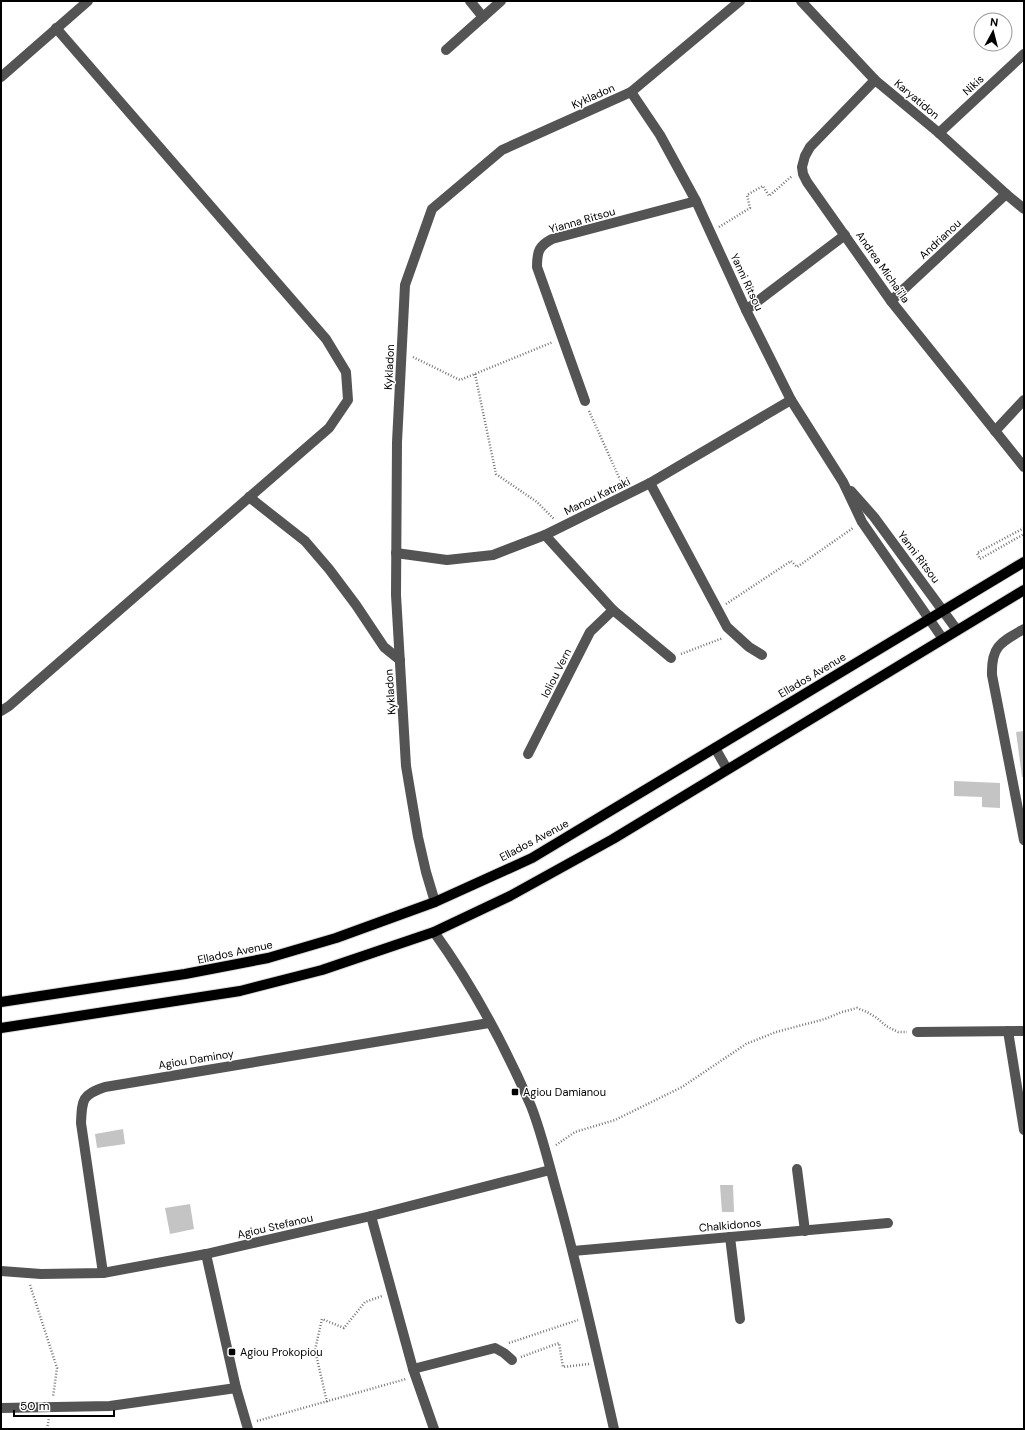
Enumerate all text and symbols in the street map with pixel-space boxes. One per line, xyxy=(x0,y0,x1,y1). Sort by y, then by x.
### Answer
north arrow xyxy=(973,12,1013,52)
text: N xyxy=(989,15,999,30)
street label: Nikis xyxy=(959,72,987,98)
street label: Karyatidon xyxy=(892,76,942,122)
street label: Kykladon xyxy=(569,80,617,112)
street label: Yianna Ritsou xyxy=(547,204,617,236)
street label: Andrianou xyxy=(916,216,964,262)
street label: Andrea Micha'i'la xyxy=(853,228,913,306)
street label: Yanni Ritsou xyxy=(728,251,766,313)
street label: Kykladon xyxy=(381,344,397,390)
street label: Manou Katraki xyxy=(562,474,632,518)
street label: Yanni Ritsou xyxy=(895,528,943,586)
street label: Ioliou Vern xyxy=(538,646,574,700)
street label: Ellados Avenue xyxy=(776,649,848,701)
street label: Kykladon xyxy=(381,669,399,715)
street label: Ellados Avenue xyxy=(497,816,571,864)
street label: Ellados Avenue xyxy=(196,937,274,967)
street label: Agiou Daminoy xyxy=(157,1046,235,1072)
place label: Agiou Damianou xyxy=(523,1085,606,1099)
marker: Agiou Damianou xyxy=(510,1087,520,1097)
street label: Agiou Stefanou xyxy=(236,1210,314,1242)
street label: Chalkidonos xyxy=(698,1215,762,1235)
place label: Agiou Prokopiou xyxy=(240,1345,323,1359)
marker: Agiou Prokopiou xyxy=(227,1347,237,1357)
scale bar xyxy=(14,1392,114,1418)
text: 50 m xyxy=(20,1398,49,1414)

